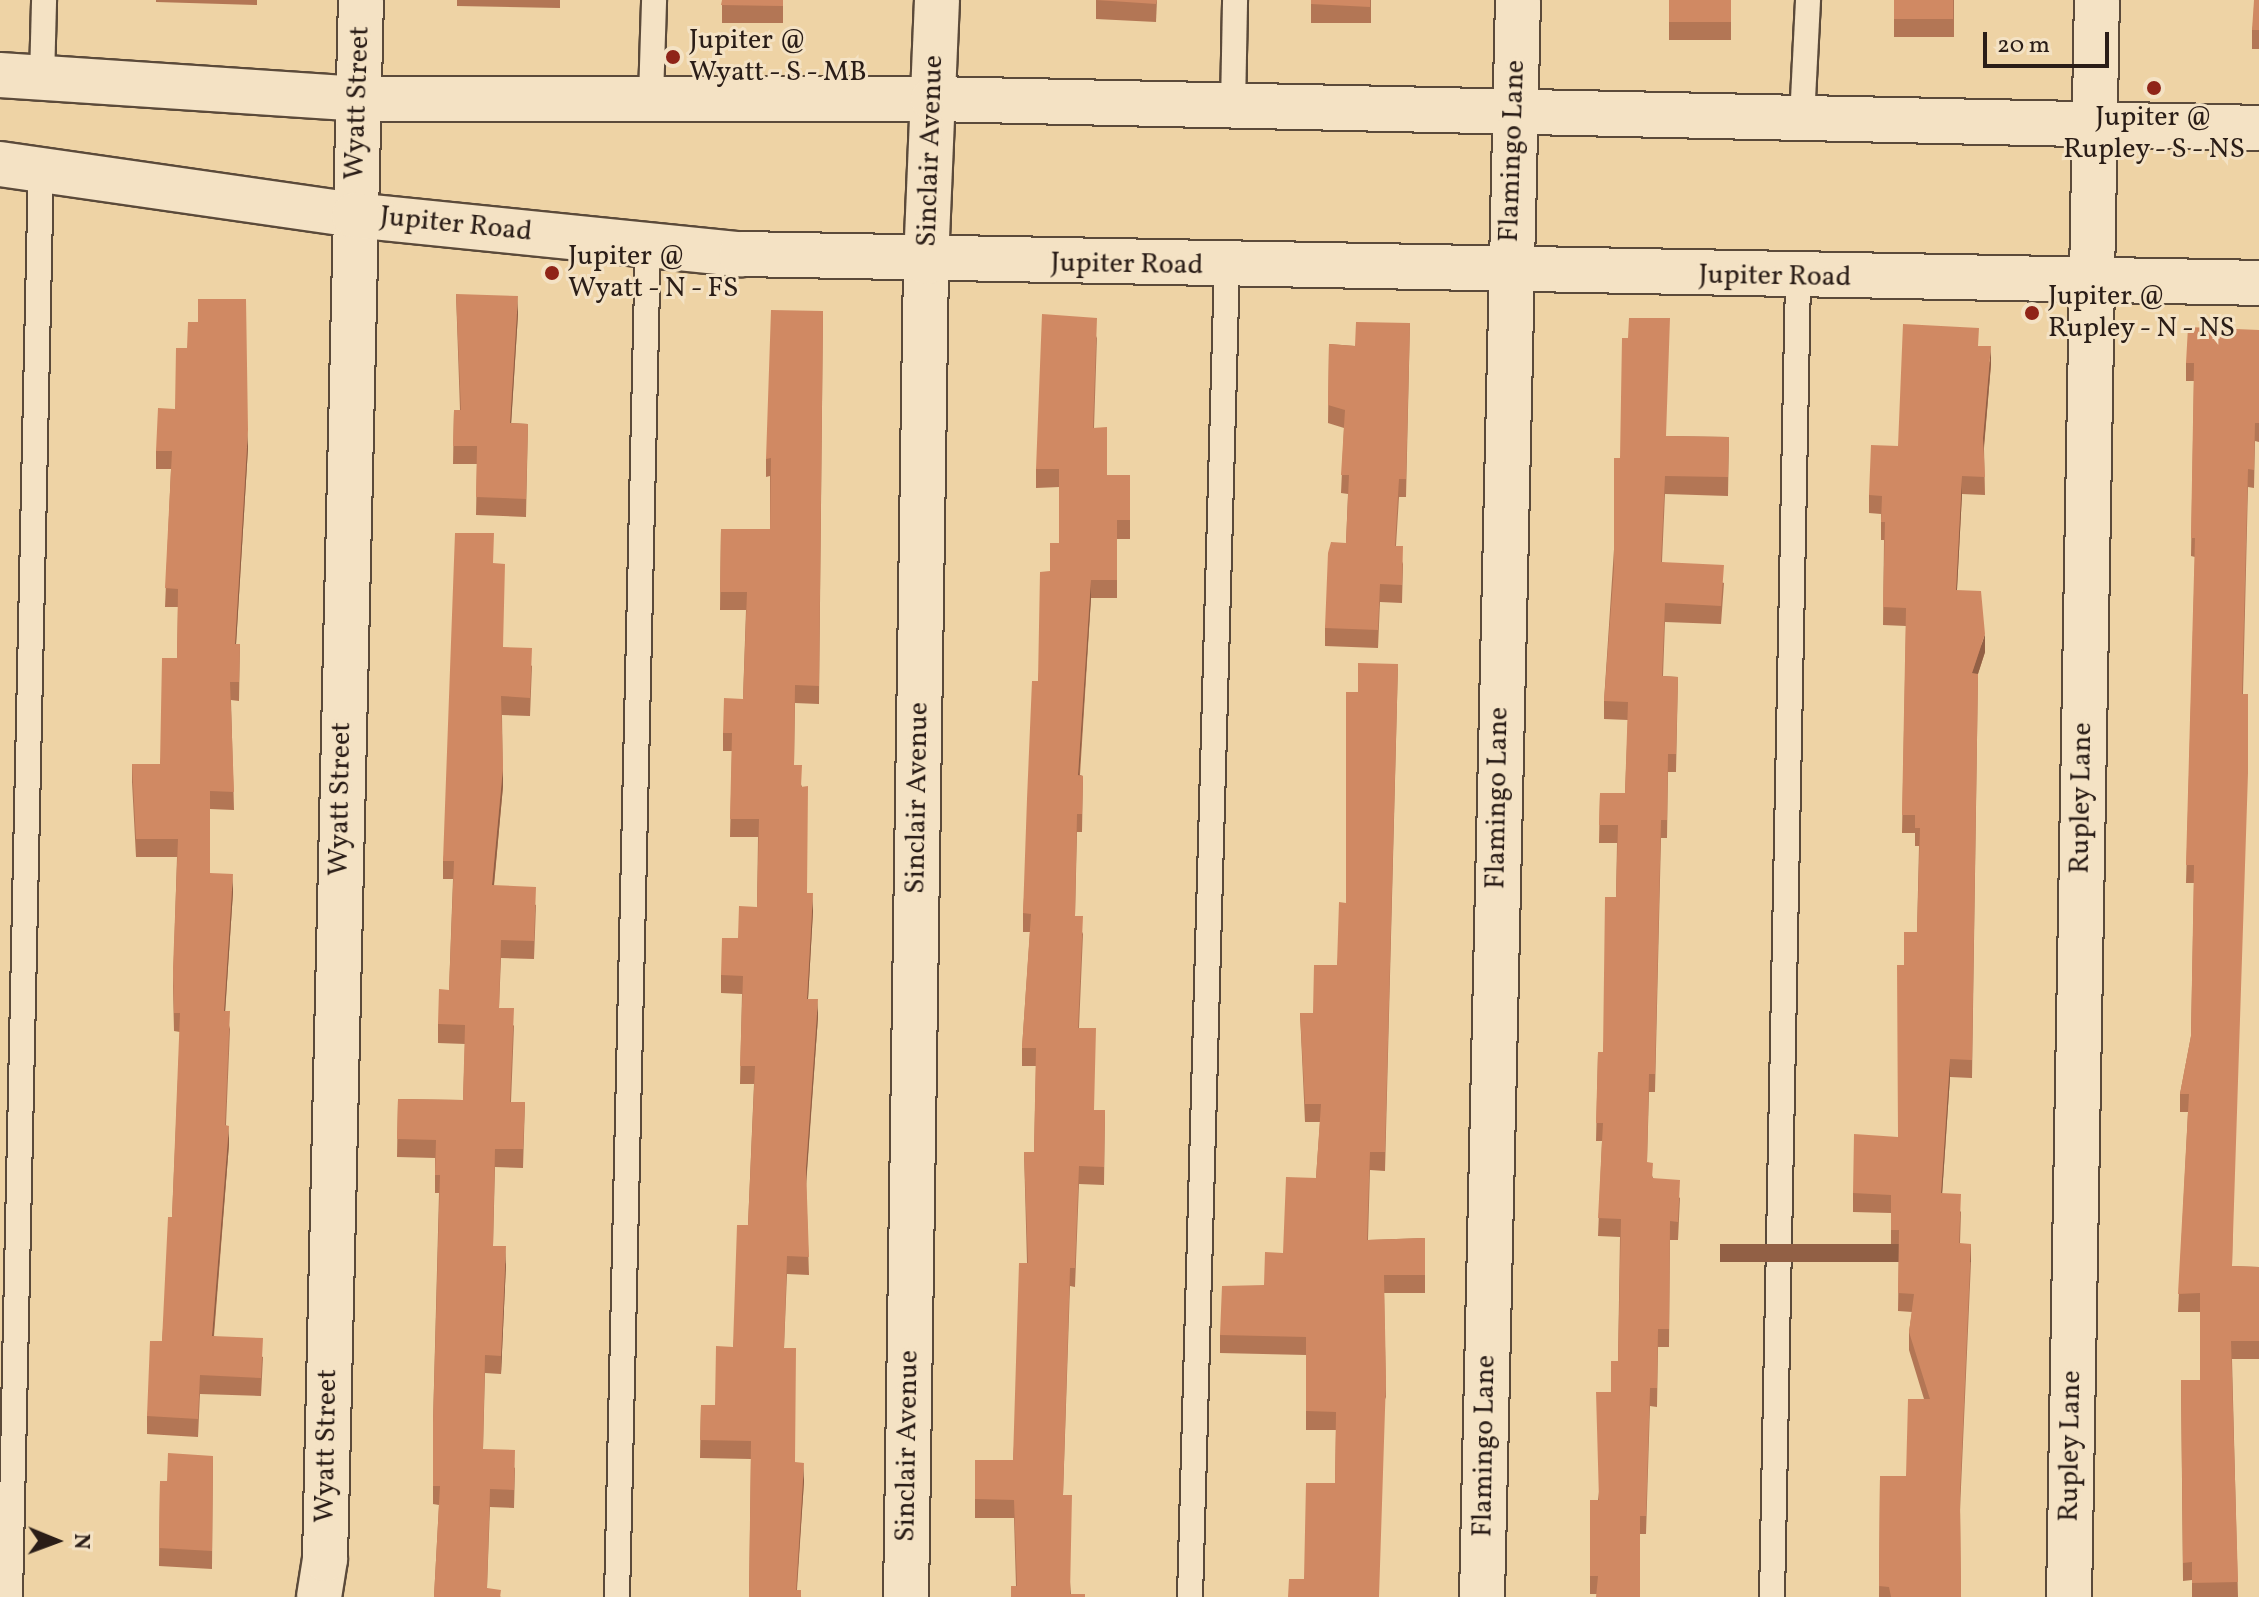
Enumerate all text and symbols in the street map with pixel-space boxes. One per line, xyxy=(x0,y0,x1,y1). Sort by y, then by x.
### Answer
scale bar xyxy=(1987,16,2113,66)
place label: Jupiter @ Wyatt - S - MB xyxy=(689,24,869,90)
street label: Wyatt Street xyxy=(339,25,377,181)
text: 20 m xyxy=(1997,29,2050,63)
marker: Jupiter @ Wyatt - S - MB xyxy=(664,48,682,66)
street label: Sinclair Avenue xyxy=(911,54,951,248)
street label: Flamingo Lane xyxy=(1493,59,1533,243)
marker: Jupiter @ Rupley - S - NS xyxy=(2145,79,2163,97)
place label: Jupiter @ Rupley - S - NS xyxy=(2062,101,2246,167)
street label: Jupiter Road xyxy=(378,200,534,250)
place label: Jupiter @ Wyatt - N - FS xyxy=(568,240,741,306)
street label: Jupiter Road xyxy=(1050,247,1204,283)
street label: Jupiter Road xyxy=(1698,259,1852,295)
marker: Jupiter @ Wyatt - N - FS xyxy=(543,264,561,282)
place label: Jupiter @ Rupley - N - NS xyxy=(2048,280,2238,346)
marker: Jupiter @ Rupley - N - NS xyxy=(2023,304,2041,322)
street label: Sinclair Avenue xyxy=(900,702,936,894)
street label: Flamingo Lane xyxy=(1480,707,1516,889)
street label: Wyatt Street xyxy=(323,722,359,876)
street label: Rupley Lane xyxy=(2064,722,2100,874)
street label: Sinclair Avenue xyxy=(890,1350,926,1542)
street label: Flamingo Lane xyxy=(1467,1355,1503,1537)
street label: Wyatt Street xyxy=(309,1369,345,1523)
street label: Rupley Lane xyxy=(2053,1370,2089,1522)
north arrow xyxy=(16,1501,96,1581)
text: N xyxy=(65,1533,96,1550)

